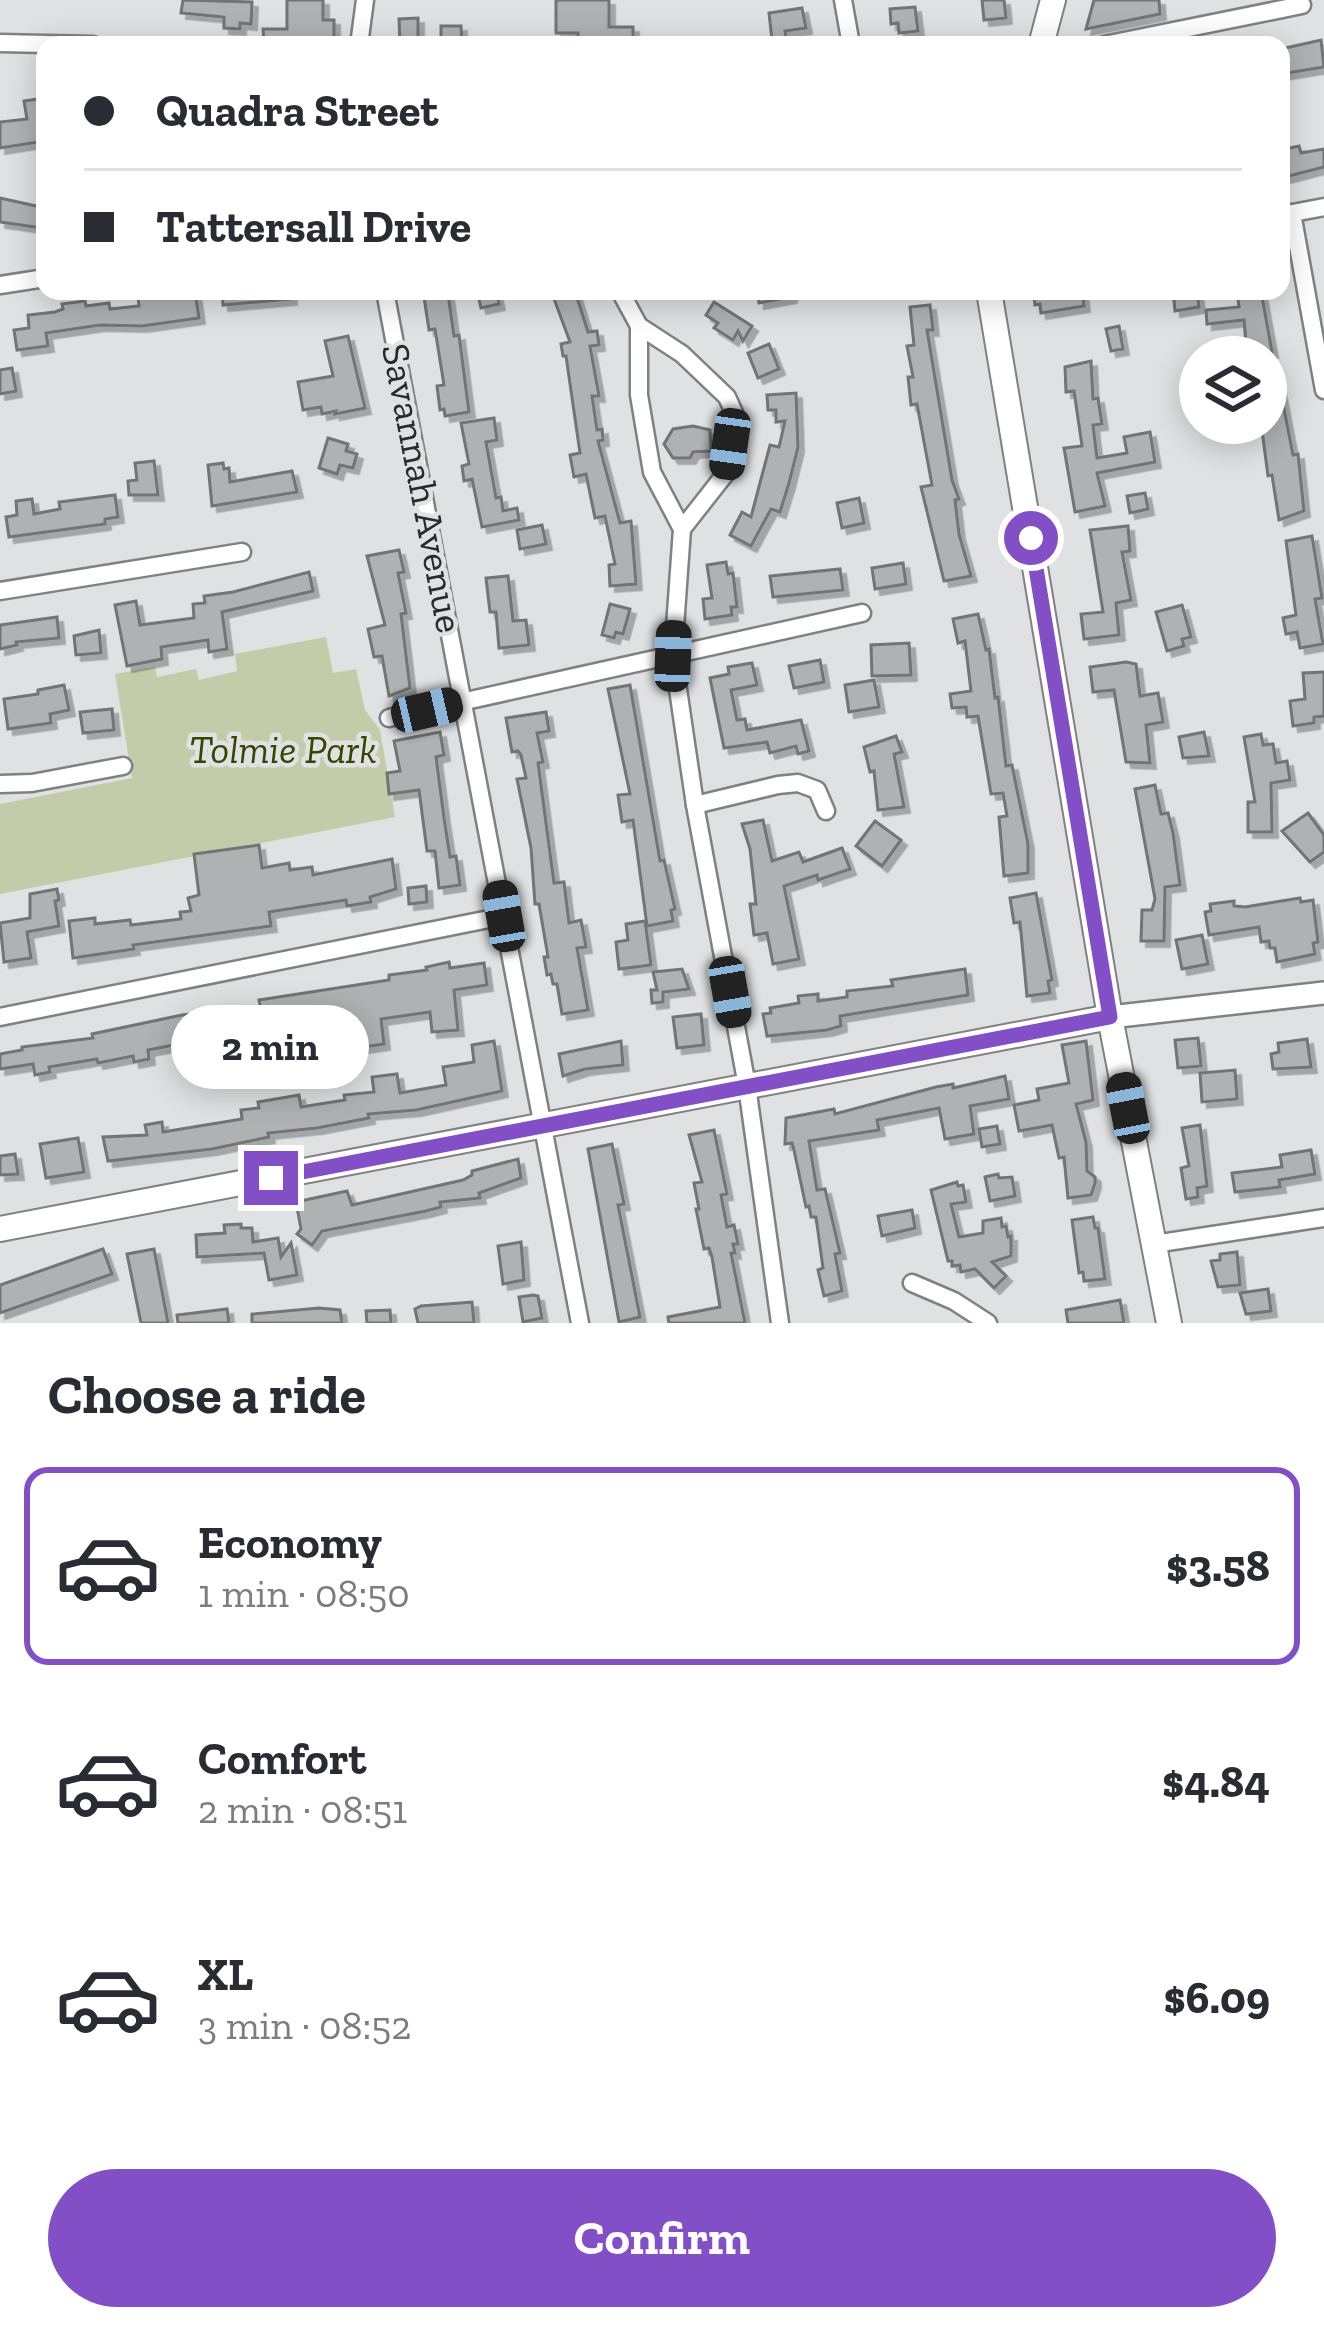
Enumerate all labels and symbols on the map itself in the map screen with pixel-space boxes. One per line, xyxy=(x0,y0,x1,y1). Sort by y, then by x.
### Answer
street label: Savannah Avenue xyxy=(372,339,474,637)
car xyxy=(707,406,753,482)
route start xyxy=(1004,511,1058,565)
car xyxy=(654,619,692,693)
car xyxy=(388,684,466,736)
park label: Tolmie Park xyxy=(189,726,377,773)
car xyxy=(480,877,528,955)
car xyxy=(706,953,754,1031)
callout: 2 min xyxy=(172,1004,370,1088)
car xyxy=(1103,1069,1153,1147)
route end xyxy=(244,1151,298,1205)

